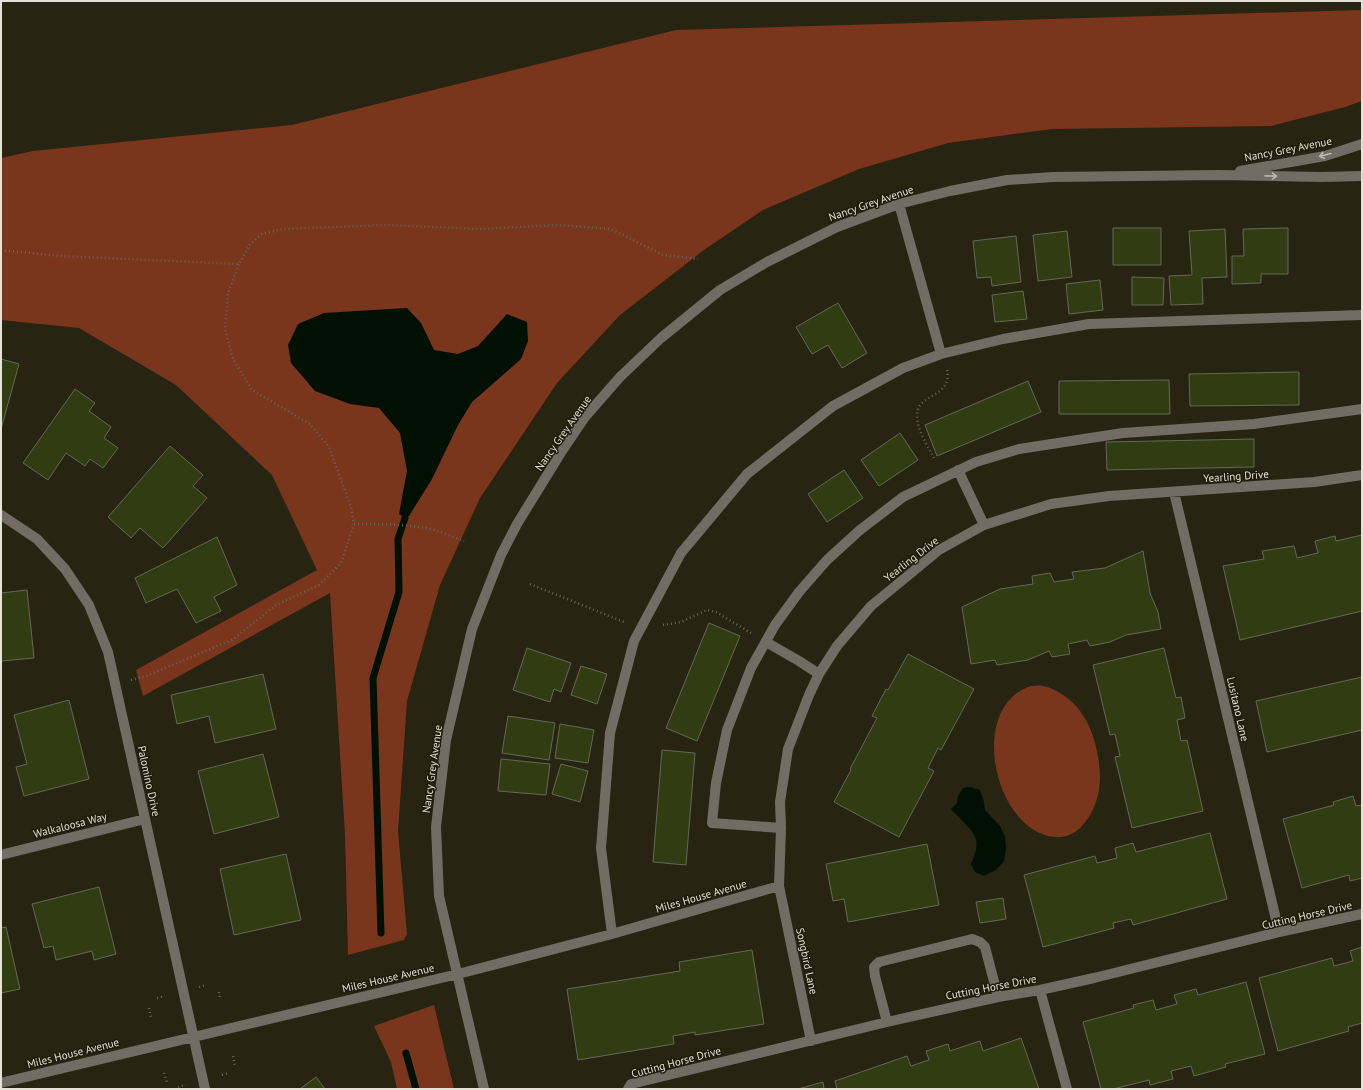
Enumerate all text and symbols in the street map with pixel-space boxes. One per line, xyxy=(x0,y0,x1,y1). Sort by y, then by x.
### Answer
street label: Nancy Grey Avenue xyxy=(1243,134,1333,164)
one-way arrow xyxy=(1319,152,1332,160)
one-way arrow xyxy=(1264,172,1277,180)
street label: Nancy Grey Avenue xyxy=(827,182,916,224)
street label: Nancy Grey Avenue xyxy=(532,392,594,473)
street label: Yearling Drive xyxy=(1203,467,1270,485)
street label: Yearling Drive xyxy=(881,533,941,585)
street label: Lusitano Lane xyxy=(1224,675,1252,743)
street label: Nancy Grey Avenue xyxy=(419,724,445,814)
street label: Palomino Drive xyxy=(135,744,163,818)
street label: Walkaloosa Way xyxy=(32,809,109,841)
street label: Miles House Avenue xyxy=(654,876,749,916)
street label: Cutting Horse Drive xyxy=(1261,898,1354,932)
street label: Songbird Lane xyxy=(793,926,821,996)
street label: Miles House Avenue xyxy=(340,960,436,995)
street label: Cutting Horse Drive xyxy=(944,971,1038,1003)
street label: Miles House Avenue xyxy=(26,1035,121,1071)
street label: Cutting Horse Drive xyxy=(630,1043,723,1081)

